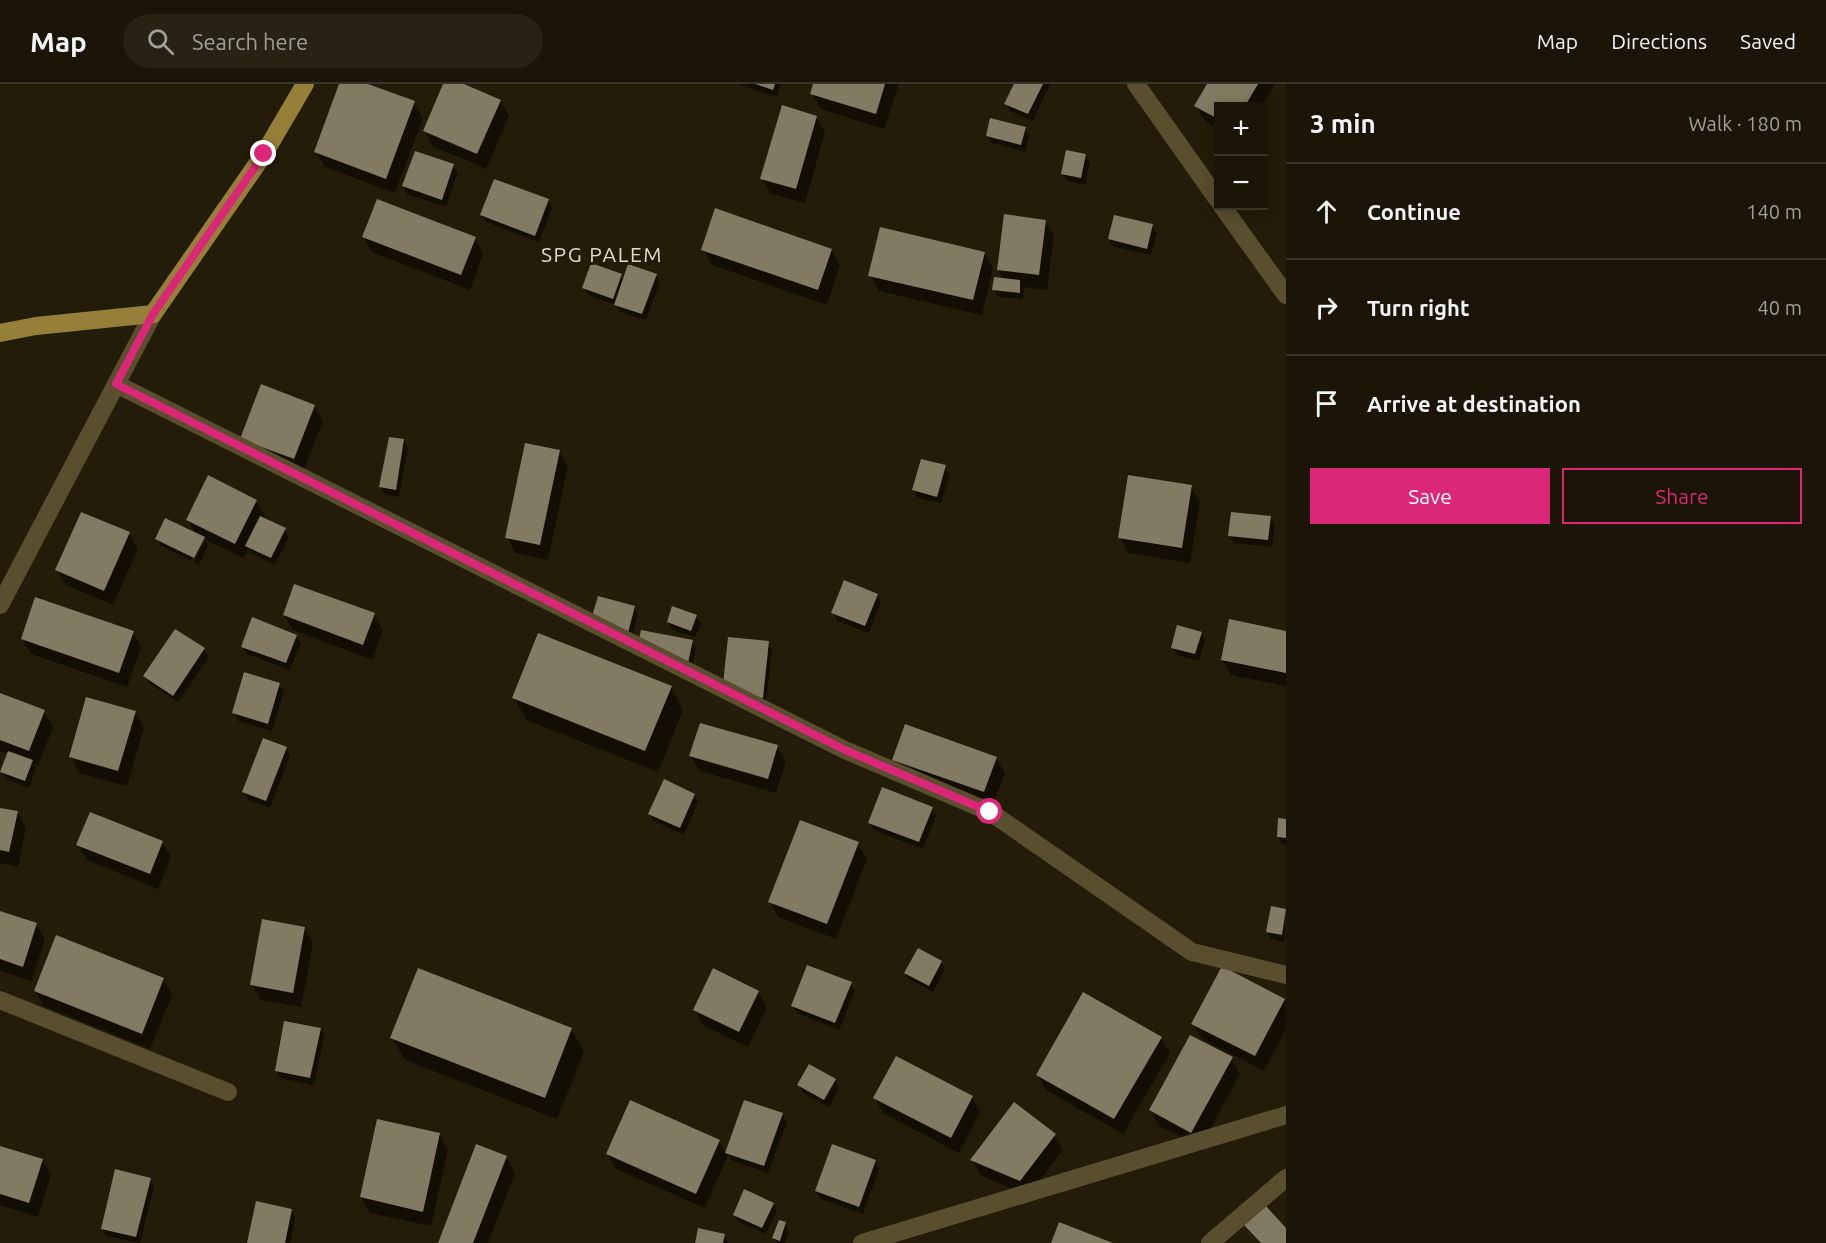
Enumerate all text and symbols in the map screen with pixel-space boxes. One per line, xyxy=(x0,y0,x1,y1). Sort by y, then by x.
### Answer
search box xyxy=(123,14,543,68)
icon: search xyxy=(144,25,177,58)
text: Map xyxy=(30,26,87,57)
text: Search here xyxy=(192,29,308,54)
text: Map xyxy=(1537,29,1578,53)
text: Directions xyxy=(1611,29,1707,53)
text: Saved xyxy=(1740,29,1796,53)
map controls xyxy=(1214,102,1268,210)
button: + xyxy=(1214,102,1268,156)
text: 3 min xyxy=(1310,109,1376,138)
text: Walk · 180 m xyxy=(1689,112,1802,135)
route end xyxy=(250,140,276,166)
button: − xyxy=(1214,156,1268,210)
icon: ahead xyxy=(1310,195,1343,228)
text: Continue xyxy=(1367,199,1461,224)
text: 140 m xyxy=(1746,200,1802,223)
district label: SPG PALEM xyxy=(541,242,663,266)
icon: right xyxy=(1310,291,1343,324)
text: Turn right xyxy=(1367,295,1469,320)
text: 40 m xyxy=(1758,296,1802,319)
icon: arrive xyxy=(1310,387,1343,420)
text: Arrive at destination xyxy=(1367,391,1581,416)
button: Save xyxy=(1310,468,1550,524)
button: Share xyxy=(1562,468,1802,524)
route start xyxy=(976,798,1002,824)

